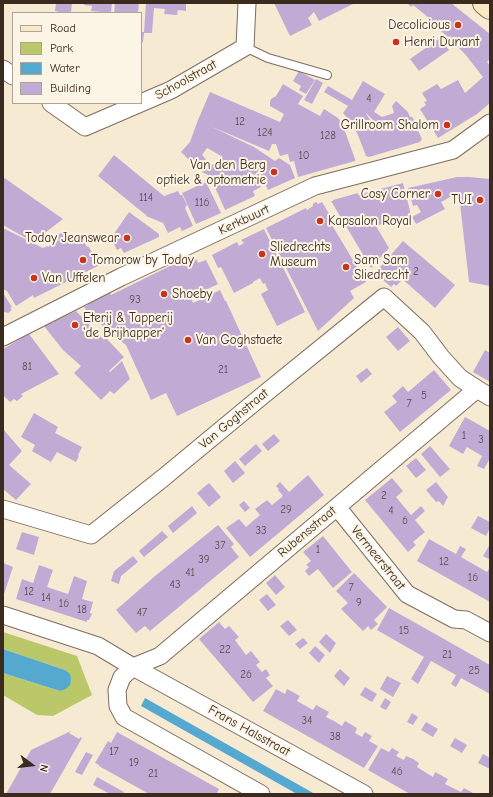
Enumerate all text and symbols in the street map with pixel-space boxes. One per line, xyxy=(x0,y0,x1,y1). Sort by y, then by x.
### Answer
legend xyxy=(12,12,142,104)
place label: Decolicious xyxy=(388,17,450,33)
marker: Decolicious xyxy=(453,20,463,30)
text: Road xyxy=(50,21,76,35)
place label: Henri Dunant xyxy=(404,34,479,50)
marker: Henri Dunant xyxy=(391,37,401,47)
text: Park xyxy=(50,41,73,55)
street label: Schoolstraat xyxy=(152,57,220,103)
text: Water xyxy=(50,61,80,75)
text: Building xyxy=(50,81,91,95)
house number: 4 xyxy=(366,92,372,106)
house number: 12 xyxy=(235,115,245,129)
place label: Grillroom Shalom xyxy=(341,117,439,133)
marker: Grillroom Shalom xyxy=(442,120,452,130)
house number: 124 xyxy=(257,126,273,140)
house number: 128 xyxy=(320,129,336,143)
house number: 10 xyxy=(298,149,310,163)
place label: Van den Berg optiek & optometrie xyxy=(156,157,266,188)
marker: Van den Berg optiek & optometrie xyxy=(269,167,279,177)
place label: Cosy Corner xyxy=(361,186,430,202)
marker: Cosy Corner xyxy=(433,189,443,199)
house number: 114 xyxy=(139,191,153,205)
place label: TUI xyxy=(451,192,472,208)
marker: TUI xyxy=(475,195,485,205)
house number: 116 xyxy=(195,196,209,210)
street label: Kerkbuurt xyxy=(216,201,272,239)
place label: Kapsalon Royal xyxy=(328,213,412,229)
marker: Kapsalon Royal xyxy=(315,216,325,226)
place label: Today Jeanswear xyxy=(25,230,119,246)
marker: Today Jeanswear xyxy=(122,233,132,243)
place label: Sliedrechts Museum xyxy=(270,239,330,270)
marker: Sliedrechts Museum xyxy=(257,249,267,259)
place label: Tomorow by Today xyxy=(91,252,194,268)
place label: Sam Sam Sliedrecht xyxy=(354,252,409,283)
marker: Tomorow by Today xyxy=(78,255,88,265)
marker: Sam Sam Sliedrecht xyxy=(341,262,351,272)
house number: 2 xyxy=(413,265,419,279)
place label: Van Uffelen xyxy=(42,270,106,286)
marker: Van Uffelen xyxy=(29,273,39,283)
place label: Shoeby xyxy=(172,286,212,302)
marker: Shoeby xyxy=(159,289,169,299)
house number: 93 xyxy=(129,293,141,307)
place label: Eterij & Tapperij 'de Brijhapper' xyxy=(83,310,173,341)
marker: Eterij & Tapperij 'de Brijhapper' xyxy=(70,320,80,330)
place label: Van Goghstaete xyxy=(196,332,282,348)
marker: Van Goghstaete xyxy=(183,335,193,345)
house number: 81 xyxy=(22,360,32,374)
house number: 21 xyxy=(218,363,228,377)
street label: Van Goghstraat xyxy=(196,385,272,453)
house number: 5 xyxy=(421,389,427,403)
house number: 7 xyxy=(406,397,412,411)
house number: 1 xyxy=(462,429,466,443)
house number: 3 xyxy=(478,433,484,447)
house number: 2 xyxy=(381,489,387,503)
street label: Rubensstraat xyxy=(275,503,339,561)
house number: 29 xyxy=(280,503,292,517)
house number: 4 xyxy=(388,504,394,518)
house number: 6 xyxy=(402,514,408,528)
street label: Vermeerstraat xyxy=(347,523,409,593)
house number: 33 xyxy=(255,524,267,538)
house number: 37 xyxy=(215,539,225,553)
house number: 1 xyxy=(316,543,320,557)
house number: 39 xyxy=(198,553,210,567)
house number: 12 xyxy=(439,555,449,569)
house number: 41 xyxy=(185,566,195,580)
house number: 16 xyxy=(468,571,478,585)
house number: 43 xyxy=(170,578,180,592)
house number: 7 xyxy=(348,581,354,595)
house number: 12 xyxy=(24,585,34,599)
house number: 14 xyxy=(41,591,51,605)
house number: 9 xyxy=(356,596,362,610)
house number: 16 xyxy=(59,597,69,611)
house number: 18 xyxy=(77,603,87,617)
house number: 47 xyxy=(137,606,147,620)
house number: 15 xyxy=(399,624,409,638)
house number: 22 xyxy=(219,643,231,657)
house number: 21 xyxy=(442,648,452,662)
house number: 25 xyxy=(468,664,480,678)
house number: 26 xyxy=(240,668,252,682)
street label: Frans Halsstraat xyxy=(205,702,293,760)
house number: 34 xyxy=(302,714,312,728)
house number: 38 xyxy=(329,730,341,744)
north arrow xyxy=(12,745,52,785)
house number: 17 xyxy=(109,745,119,759)
house number: 19 xyxy=(129,756,139,770)
text: N xyxy=(37,763,51,773)
house number: 46 xyxy=(391,765,403,779)
house number: 21 xyxy=(148,767,158,781)

